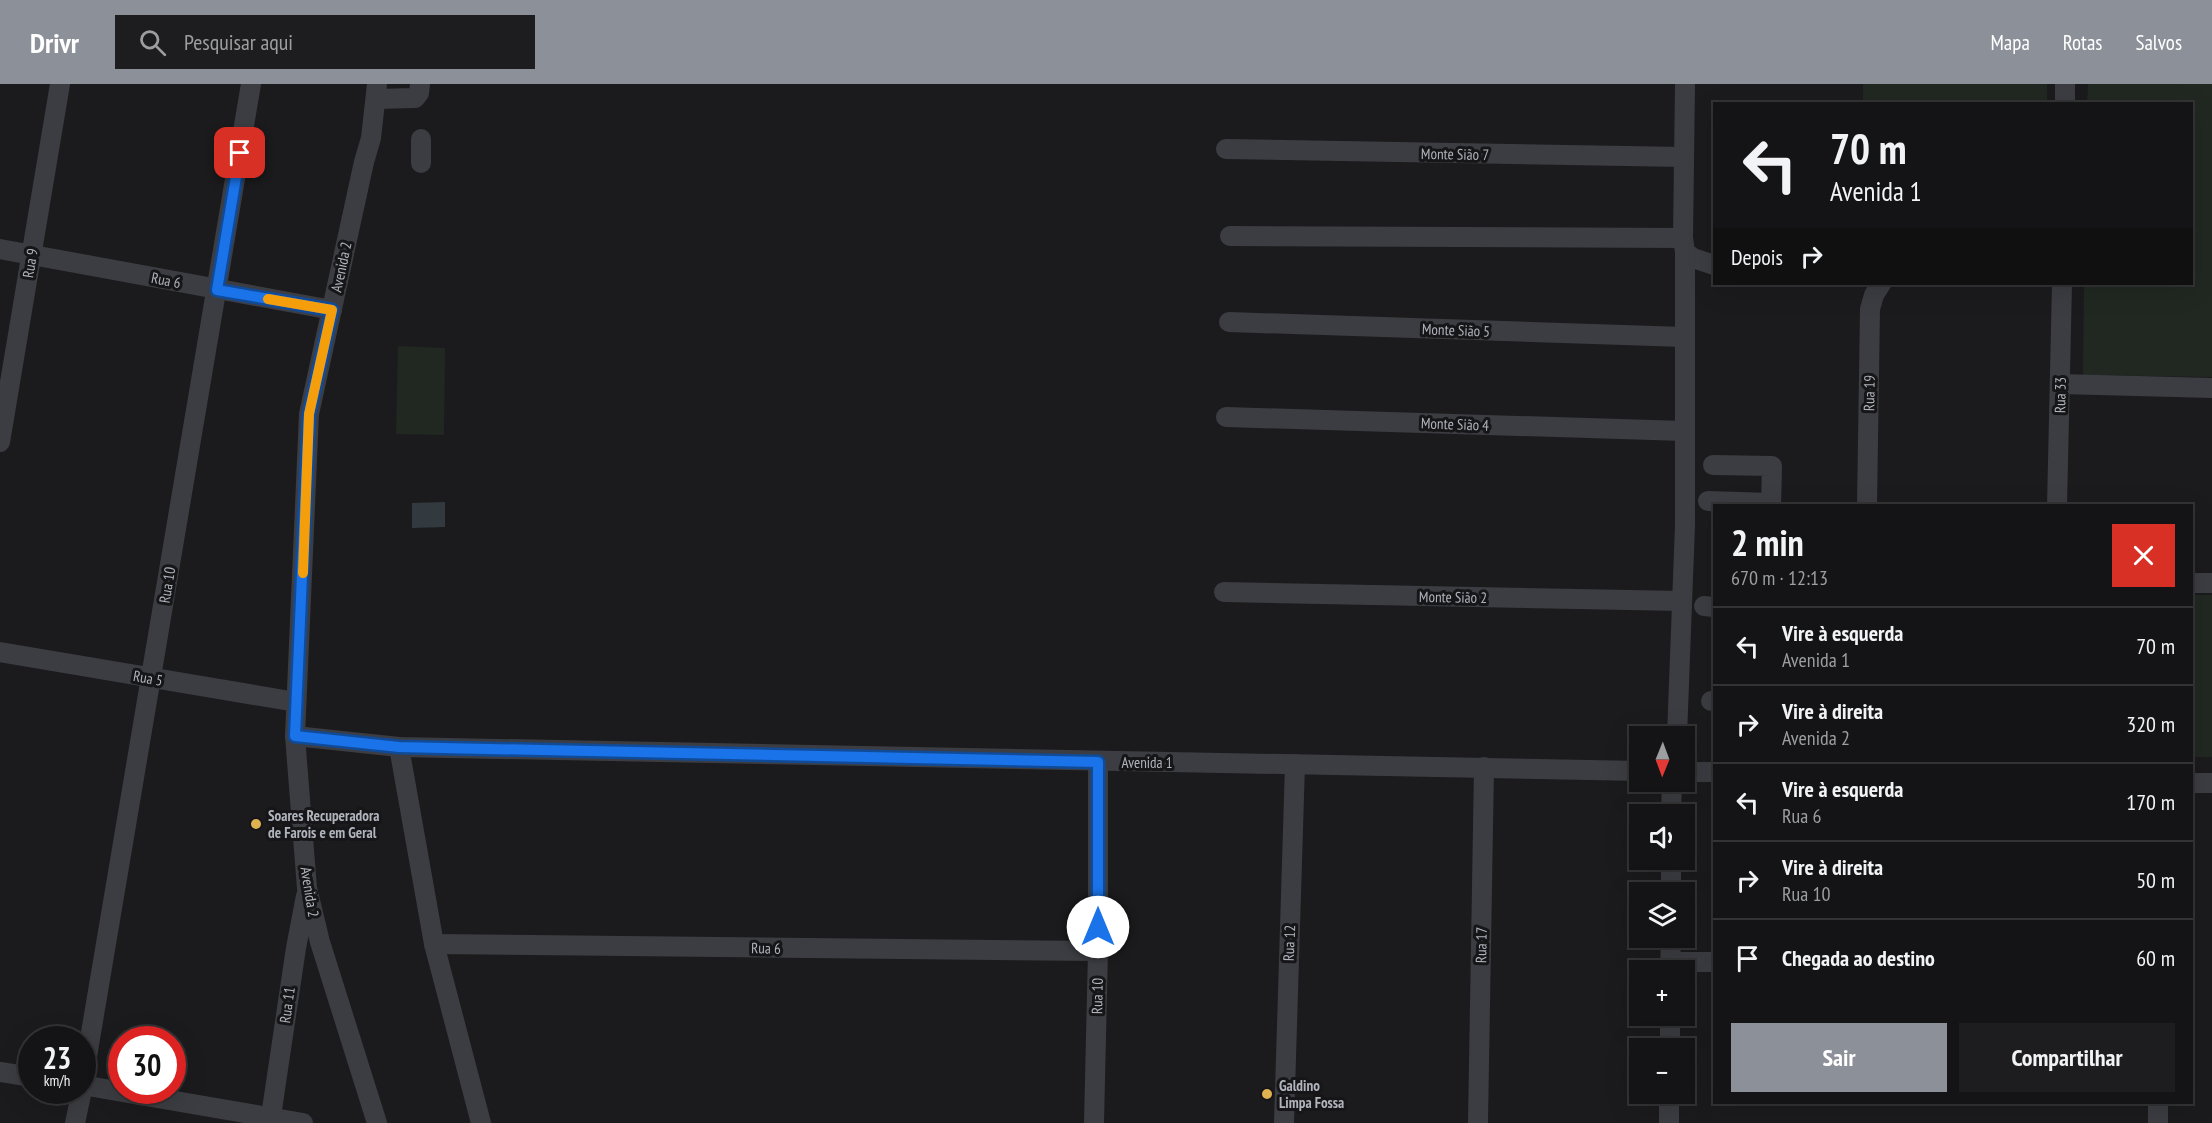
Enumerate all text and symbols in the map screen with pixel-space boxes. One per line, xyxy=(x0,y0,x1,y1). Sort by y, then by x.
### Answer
search box xyxy=(115,15,535,69)
text: Drivr xyxy=(30,24,79,61)
icon: search xyxy=(136,26,169,59)
text: Pesquisar aqui xyxy=(184,28,293,56)
text: Mapa xyxy=(1990,29,2030,56)
text: Rotas xyxy=(2063,29,2102,56)
text: Salvos xyxy=(2135,29,2182,56)
text: 70 m xyxy=(1830,121,1907,176)
icon: left xyxy=(1731,126,1809,204)
pin xyxy=(214,127,265,178)
icon: arrive xyxy=(223,136,256,169)
street label: Monte Sião 7 xyxy=(1421,144,1489,164)
text: Avenida 1 xyxy=(1830,174,1922,208)
street label: Avenida 2 xyxy=(326,240,356,294)
icon: right xyxy=(1795,240,1828,273)
text: Depois xyxy=(1731,243,1783,271)
street label: Rua 9 xyxy=(18,247,42,279)
street label: Rua 6 xyxy=(150,268,183,292)
street label: Monte Sião 5 xyxy=(1422,319,1490,341)
street label: Rua 19 xyxy=(1859,375,1879,411)
street label: Rua 33 xyxy=(2050,377,2070,413)
street label: Monte Sião 4 xyxy=(1421,413,1490,435)
text: 2 min xyxy=(1731,519,1804,566)
button: close xyxy=(2112,524,2175,587)
street label: Rua 10 xyxy=(155,565,179,604)
text: 670 m · 12:13 xyxy=(1731,565,1828,591)
street label: Monte Sião 2 xyxy=(1419,587,1487,607)
text: Vire à esquerda xyxy=(1782,619,1903,647)
icon: left xyxy=(1731,630,1764,663)
text: 70 m xyxy=(2136,632,2175,660)
text: Avenida 1 xyxy=(1782,647,1850,673)
street label: Rua 5 xyxy=(132,666,164,690)
text: Vire à direita xyxy=(1782,697,1883,725)
icon: right xyxy=(1731,708,1764,741)
text: 320 m xyxy=(2126,710,2175,738)
text: Avenida 2 xyxy=(1782,725,1850,751)
north arrow xyxy=(1629,726,1695,792)
map controls xyxy=(1629,726,1695,1104)
street label: Avenida 1 xyxy=(1122,753,1172,772)
text: Vire à esquerda xyxy=(1782,775,1903,803)
icon: left xyxy=(1731,786,1764,819)
text: 170 m xyxy=(2126,788,2175,816)
text: Rua 6 xyxy=(1782,803,1822,829)
button: sound xyxy=(1629,804,1695,870)
place label: Soares Recuperadora de Farois e em Geral xyxy=(268,806,380,842)
marker: Soares Recuperadora de Farois e em Geral xyxy=(249,817,263,831)
text: Vire à direita xyxy=(1782,853,1883,881)
icon: right xyxy=(1731,864,1764,897)
street label: Avenida 2 xyxy=(297,865,323,919)
text: 50 m xyxy=(2136,866,2175,894)
text: Rua 10 xyxy=(1782,881,1831,907)
button: layers xyxy=(1629,882,1695,948)
position arrow xyxy=(1066,895,1130,959)
street label: Rua 12 xyxy=(1279,924,1299,962)
street label: Rua 17 xyxy=(1471,927,1491,963)
street label: Rua 6 xyxy=(751,938,781,958)
icon: arrive xyxy=(1731,942,1764,975)
text: Chegada ao destino xyxy=(1782,944,1935,972)
text: 60 m xyxy=(2136,944,2175,972)
button: + xyxy=(1629,960,1695,1026)
street label: Rua 10 xyxy=(1087,977,1107,1014)
street label: Rua 11 xyxy=(275,986,299,1024)
button: Sair xyxy=(1731,1023,1947,1092)
button: Compartilhar xyxy=(1959,1023,2175,1092)
speed limit sign: 30 xyxy=(108,1026,186,1104)
text: 23 xyxy=(43,1038,71,1077)
button: − xyxy=(1629,1038,1695,1104)
text: km/h xyxy=(44,1071,70,1090)
place label: Galdino Limpa Fossa xyxy=(1279,1076,1344,1112)
marker: Galdino Limpa Fossa xyxy=(1260,1087,1274,1101)

